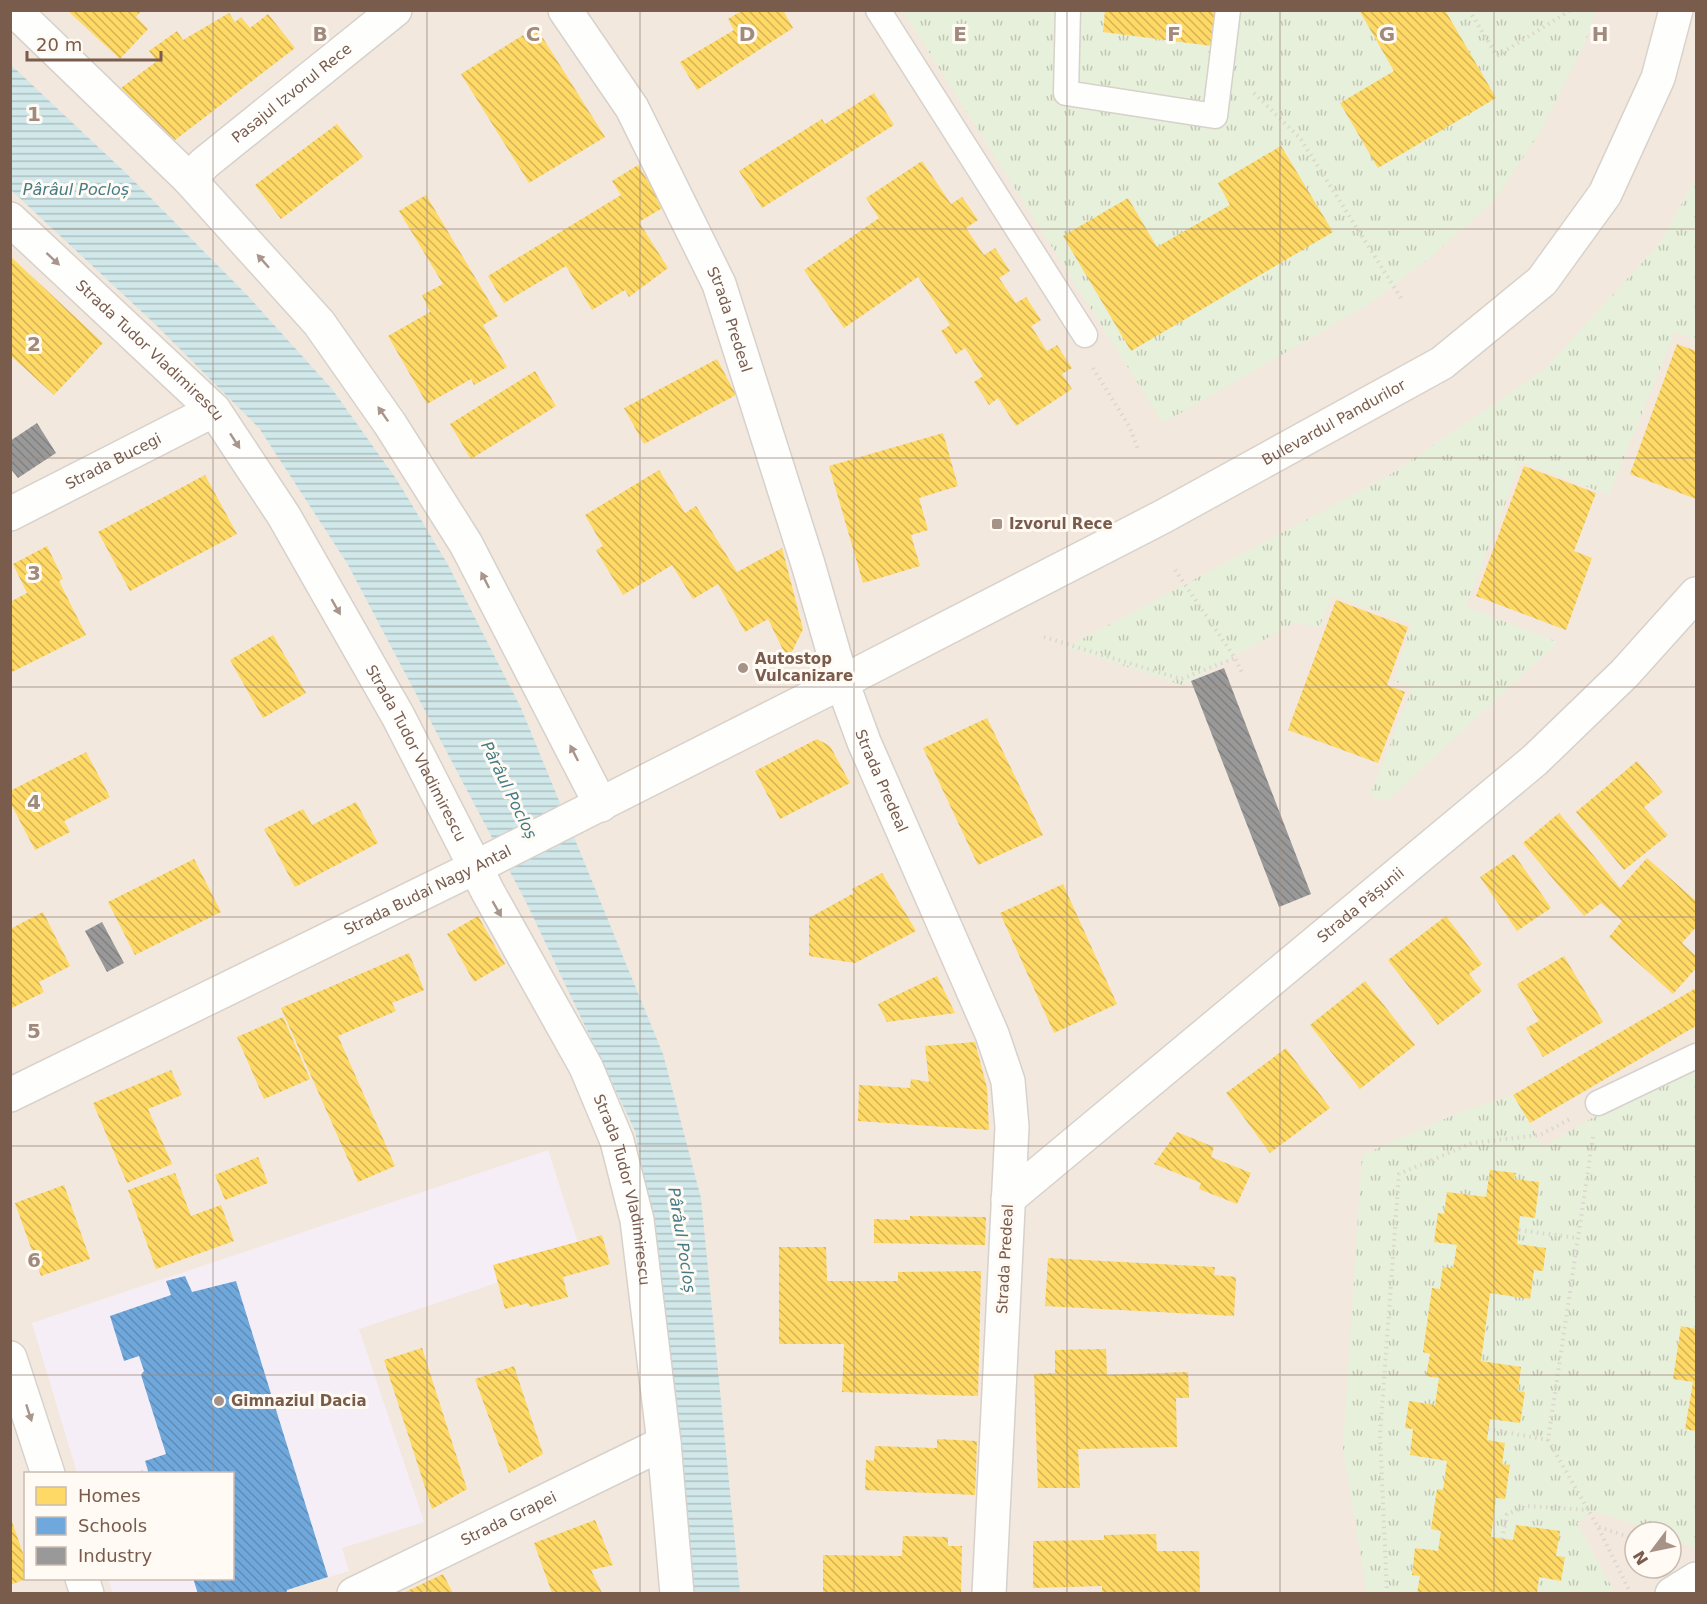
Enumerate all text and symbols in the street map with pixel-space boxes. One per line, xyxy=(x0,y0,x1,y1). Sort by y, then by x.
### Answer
text: B xyxy=(312,22,328,46)
text: C xyxy=(526,22,540,46)
text: D xyxy=(739,22,755,46)
text: E xyxy=(953,22,967,46)
text: F xyxy=(1167,22,1181,46)
text: G xyxy=(1379,22,1395,46)
text: H xyxy=(1592,22,1608,46)
scale bar xyxy=(27,24,160,62)
text: 20 m xyxy=(36,34,82,55)
street label: Pasajul Izvorul Rece xyxy=(228,39,355,147)
text: 1 xyxy=(27,102,41,126)
water label: Pârâul Pocloș xyxy=(23,180,129,199)
one-way arrow xyxy=(45,252,60,265)
one-way arrow xyxy=(256,253,270,268)
street label: Strada Predeal xyxy=(703,264,755,375)
street label: Strada Tudor Vladimirescu xyxy=(72,276,228,424)
text: 2 xyxy=(27,332,41,356)
street label: Bulevardul Pandurilor xyxy=(1259,375,1410,469)
one-way arrow xyxy=(377,406,389,422)
street label: Strada Bucegi xyxy=(62,429,164,493)
one-way arrow xyxy=(229,433,240,449)
place label: Izvorul Rece xyxy=(1009,515,1113,533)
marker: Izvorul Rece xyxy=(990,517,1004,531)
text: 3 xyxy=(27,561,41,585)
one-way arrow xyxy=(480,571,490,588)
one-way arrow xyxy=(331,599,341,616)
place label: Autostop Vulcanizare xyxy=(755,650,853,685)
marker: Autostop Vulcanizare xyxy=(736,661,750,675)
street label: Strada Tudor Vladimirescu xyxy=(362,662,470,845)
street label: Strada Predeal xyxy=(851,727,911,835)
water label: Pârâul Pocloș xyxy=(477,738,541,842)
one-way arrow xyxy=(570,744,580,762)
text: 4 xyxy=(27,790,41,814)
street label: Strada Budai Nagy Antal xyxy=(341,842,514,939)
street label: Strada Pășunii xyxy=(1314,864,1408,947)
one-way arrow xyxy=(492,901,503,917)
text: 5 xyxy=(27,1019,41,1043)
street label: Strada Tudor Vladimirescu xyxy=(589,1092,654,1287)
water label: Pârâul Pocloș xyxy=(664,1186,700,1294)
street label: Strada Predeal xyxy=(993,1204,1017,1314)
text: 6 xyxy=(27,1248,41,1272)
place label: Gimnaziul Dacia xyxy=(231,1392,367,1410)
marker: Gimnaziul Dacia xyxy=(212,1394,226,1408)
one-way arrow xyxy=(24,1404,34,1422)
legend xyxy=(24,1472,234,1580)
text: Homes xyxy=(78,1485,141,1506)
street label: Strada Grapei xyxy=(458,1488,559,1550)
text: Schools xyxy=(78,1515,147,1536)
north arrow xyxy=(1623,1520,1683,1580)
text: Industry xyxy=(78,1545,152,1566)
text: N xyxy=(1629,1547,1652,1568)

